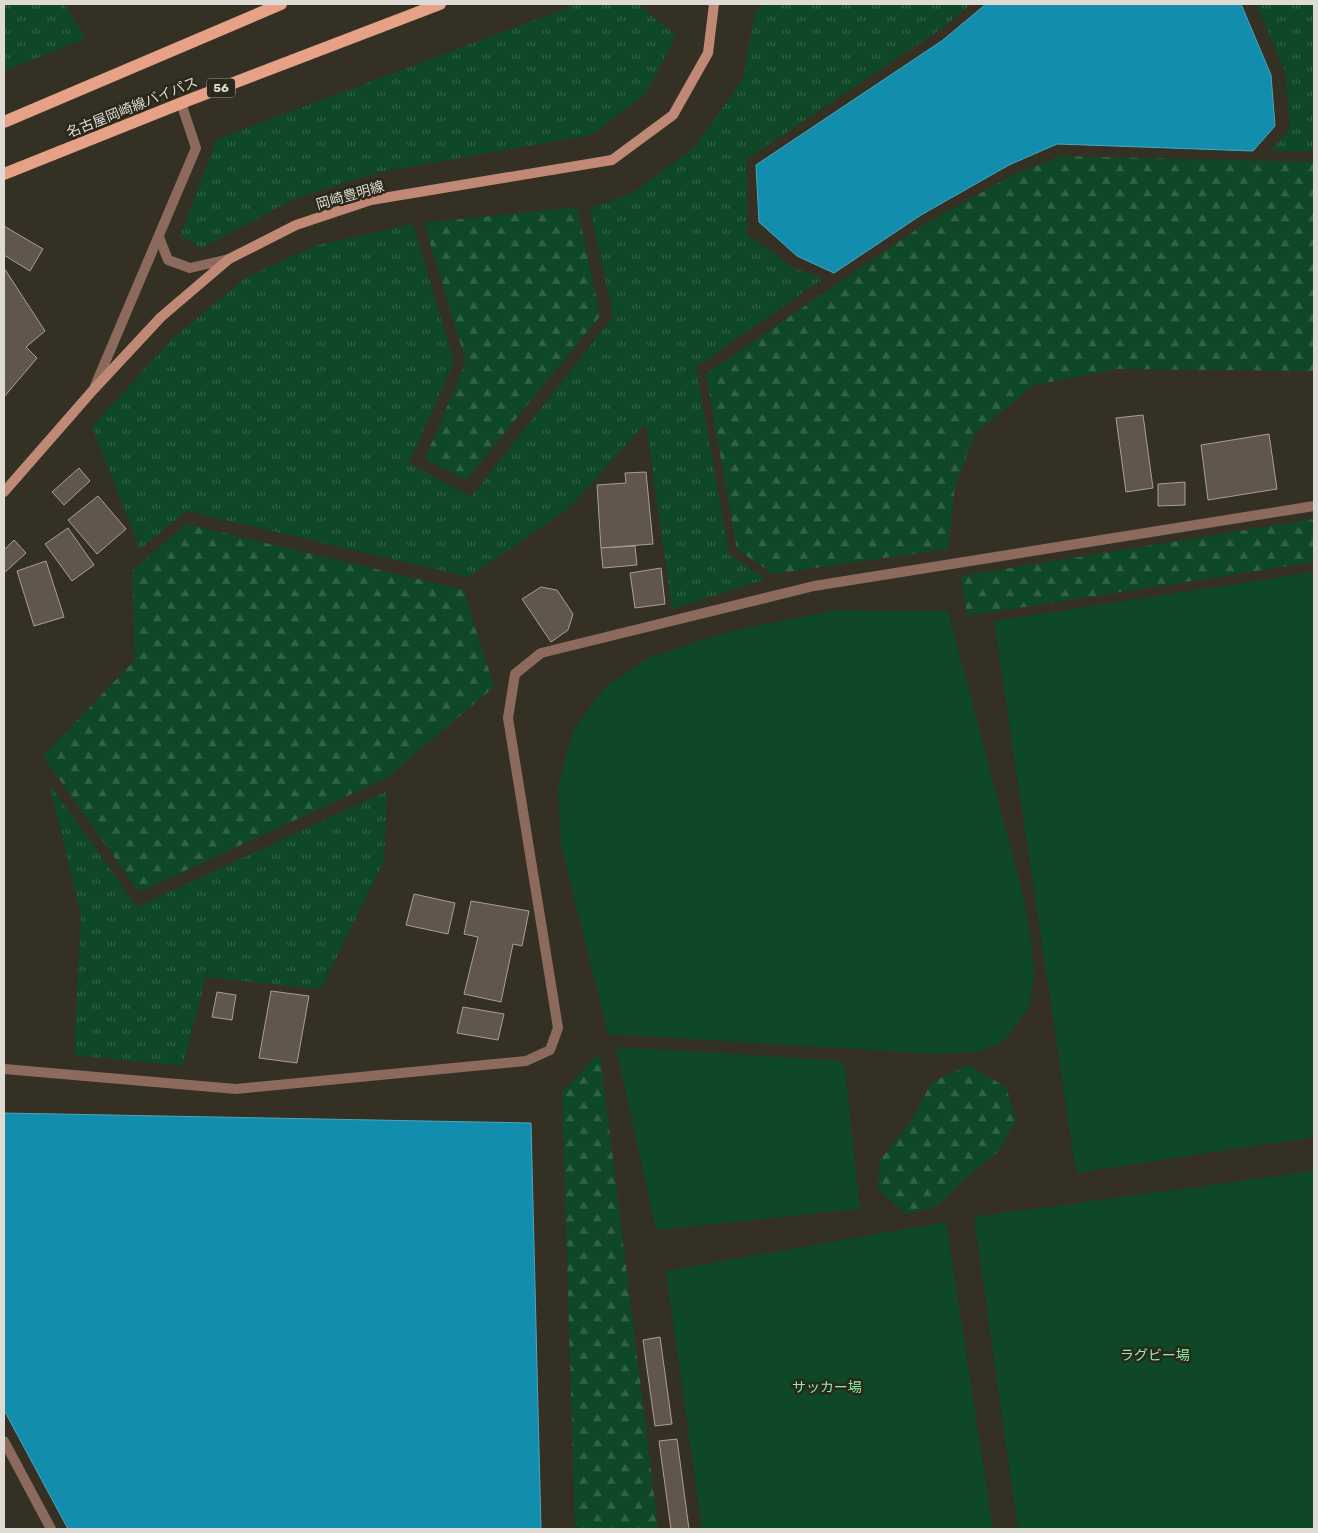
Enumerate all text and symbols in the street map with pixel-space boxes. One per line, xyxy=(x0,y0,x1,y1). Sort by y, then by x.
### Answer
street label: 名古屋岡崎線バイパス xyxy=(64,73,200,142)
road number: 56 xyxy=(207,78,235,98)
street label: 岡崎豊明線 xyxy=(314,178,386,213)
park label: ラグビー場 xyxy=(1120,1347,1190,1364)
park label: サッカー場 xyxy=(792,1379,862,1396)

